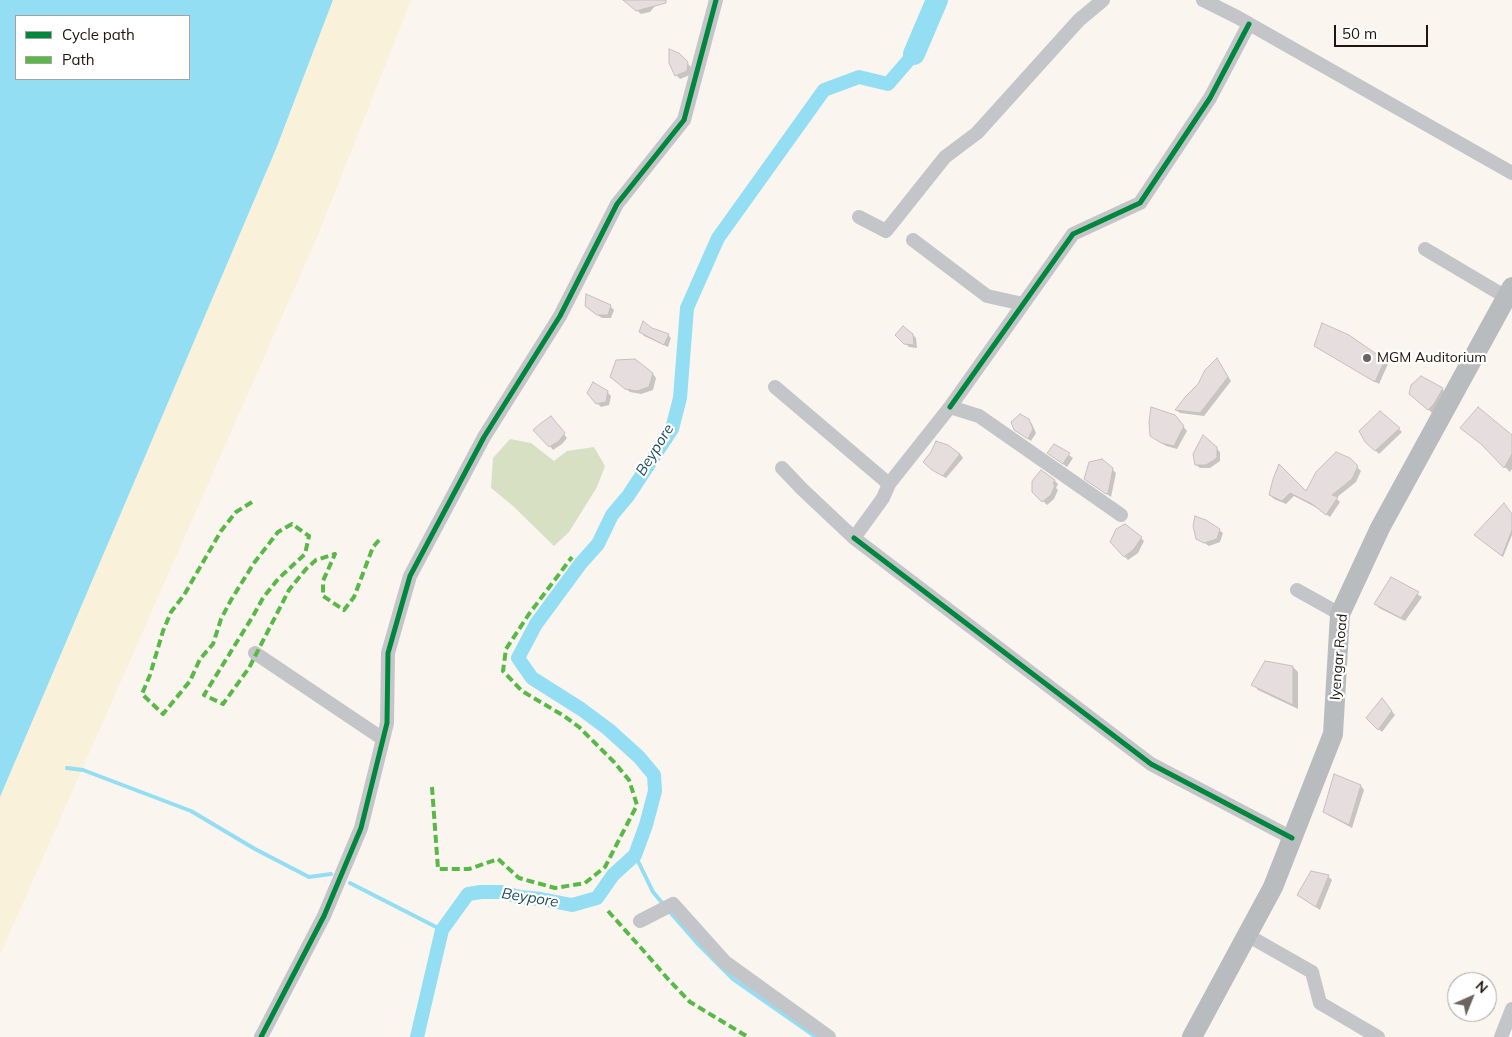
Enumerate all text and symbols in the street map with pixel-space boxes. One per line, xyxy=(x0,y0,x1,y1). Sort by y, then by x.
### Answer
legend xyxy=(15,15,190,80)
scale bar xyxy=(1337,15,1431,47)
text: 50 m xyxy=(1342,24,1377,43)
text: Cycle path xyxy=(62,25,135,44)
text: Path xyxy=(62,50,94,69)
place label: MGM Auditorium xyxy=(1377,350,1487,366)
marker: MGM Auditorium xyxy=(1361,352,1373,364)
water label: Beypore xyxy=(632,421,678,479)
street label: Iyengar Road xyxy=(1327,613,1351,701)
water label: Beypore xyxy=(500,885,560,911)
north arrow xyxy=(1447,972,1497,1022)
text: N xyxy=(1472,977,1492,997)

